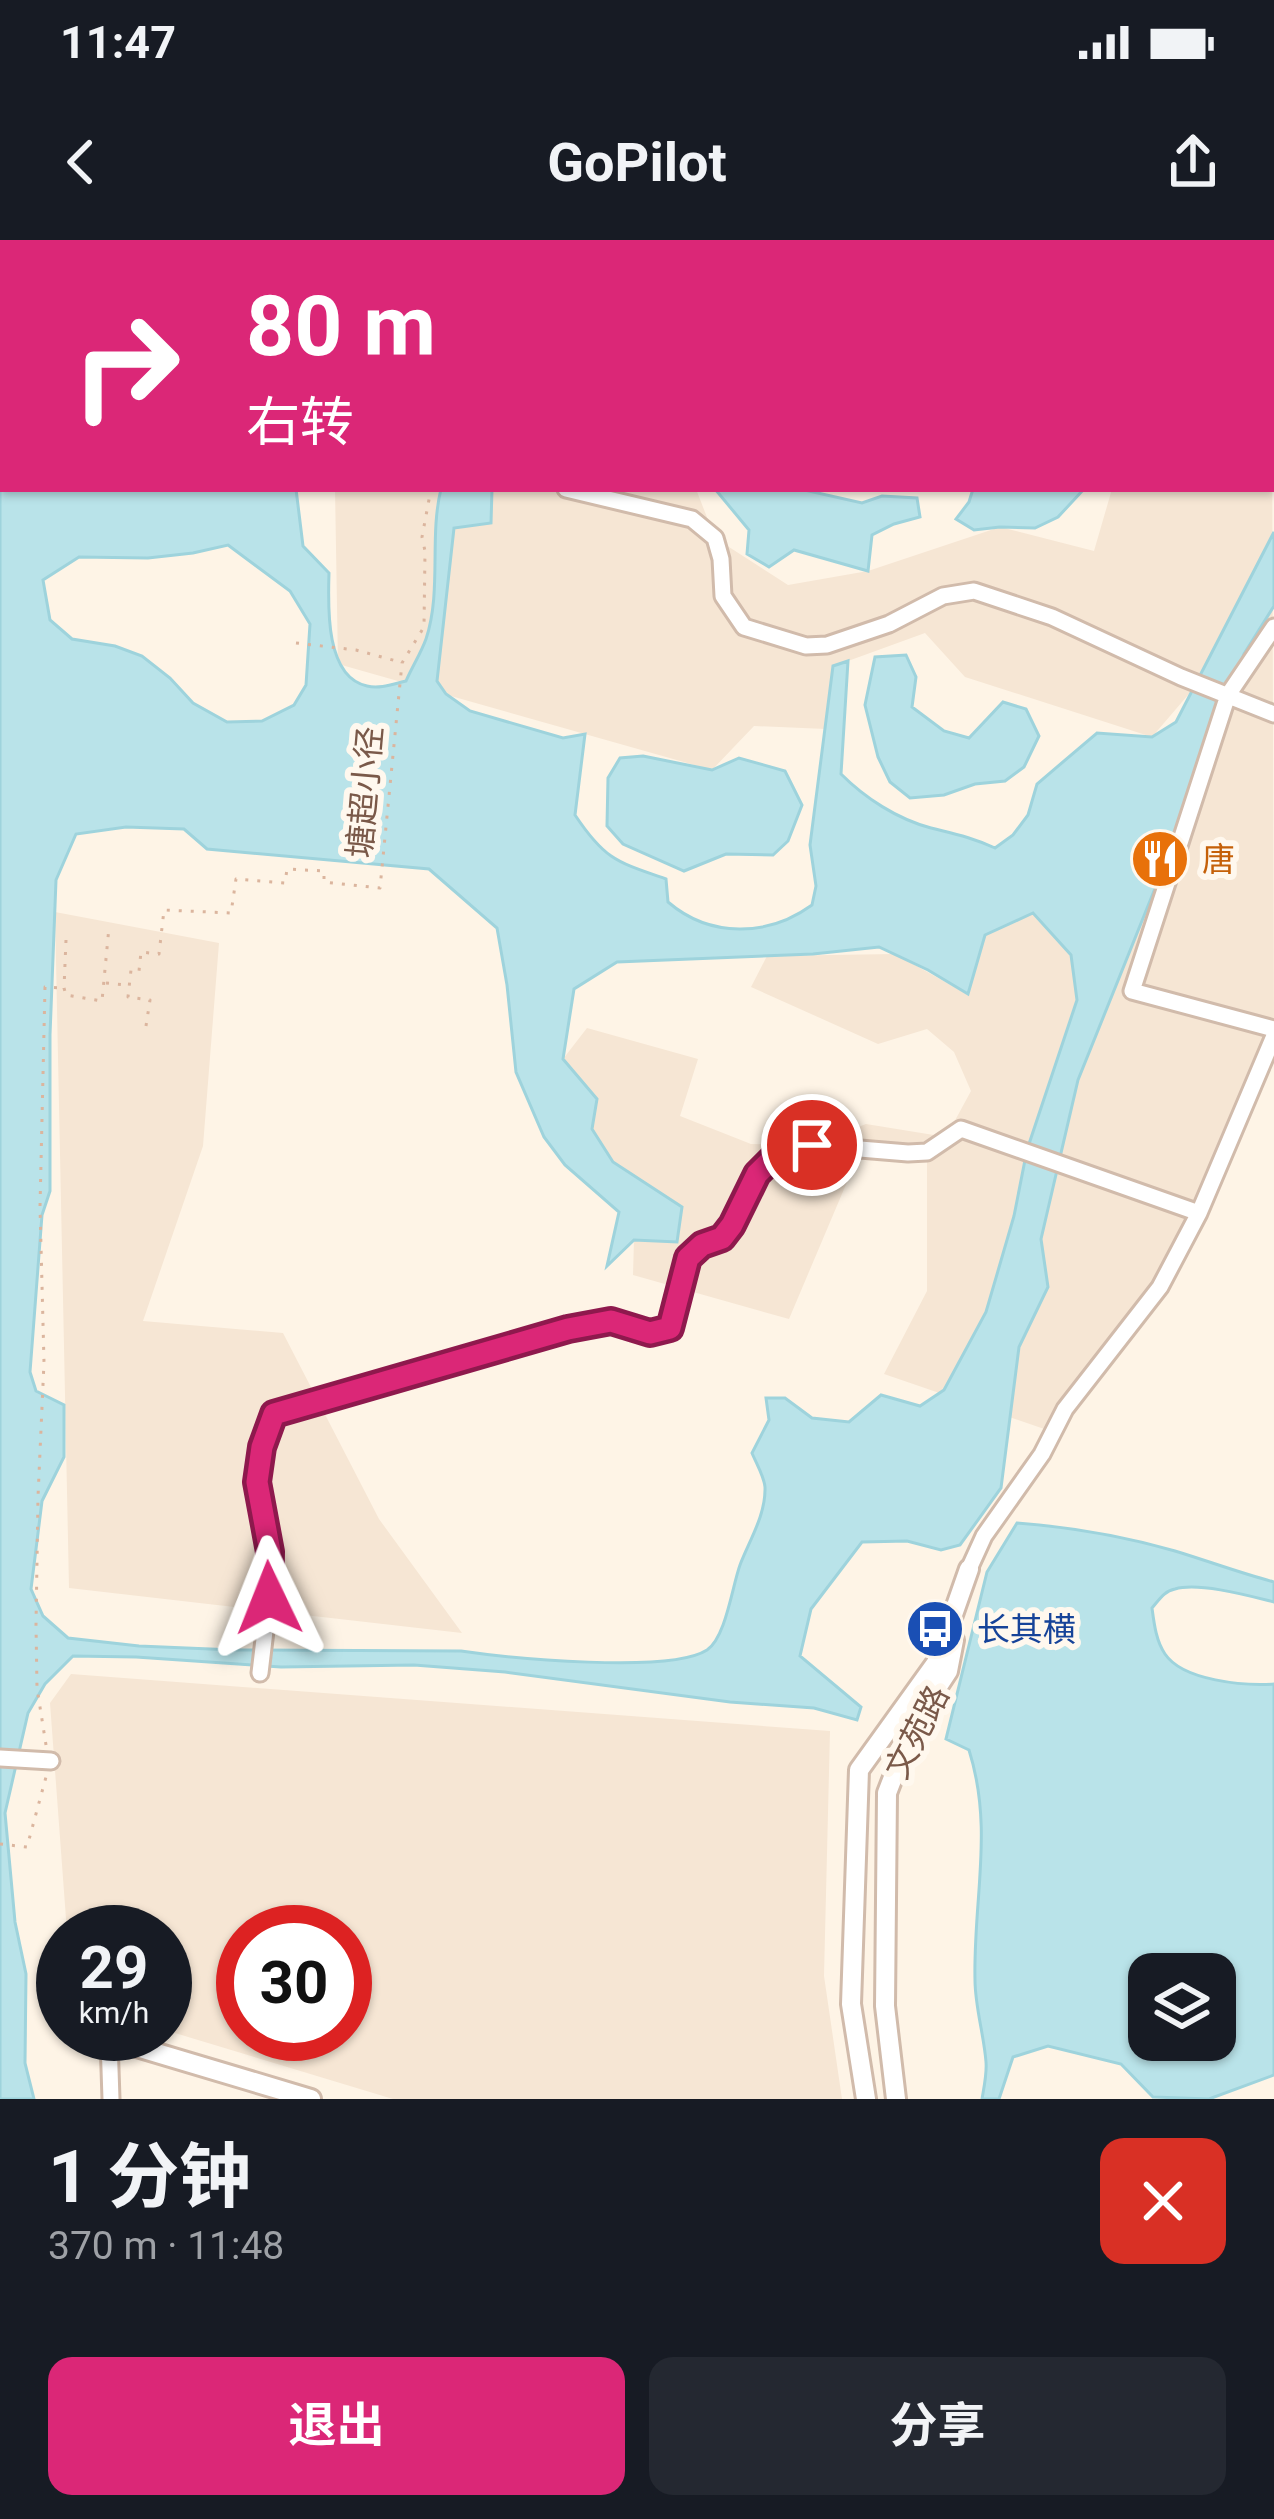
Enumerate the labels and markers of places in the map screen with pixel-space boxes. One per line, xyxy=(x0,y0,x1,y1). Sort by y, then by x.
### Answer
restaurant icon: 唐 xyxy=(1129,828,1191,890)
place label: 唐 xyxy=(1202,840,1235,879)
pin xyxy=(761,1094,863,1196)
bus stop icon: 长其横 xyxy=(904,1598,966,1660)
place label: 长其横 xyxy=(977,1610,1076,1649)

